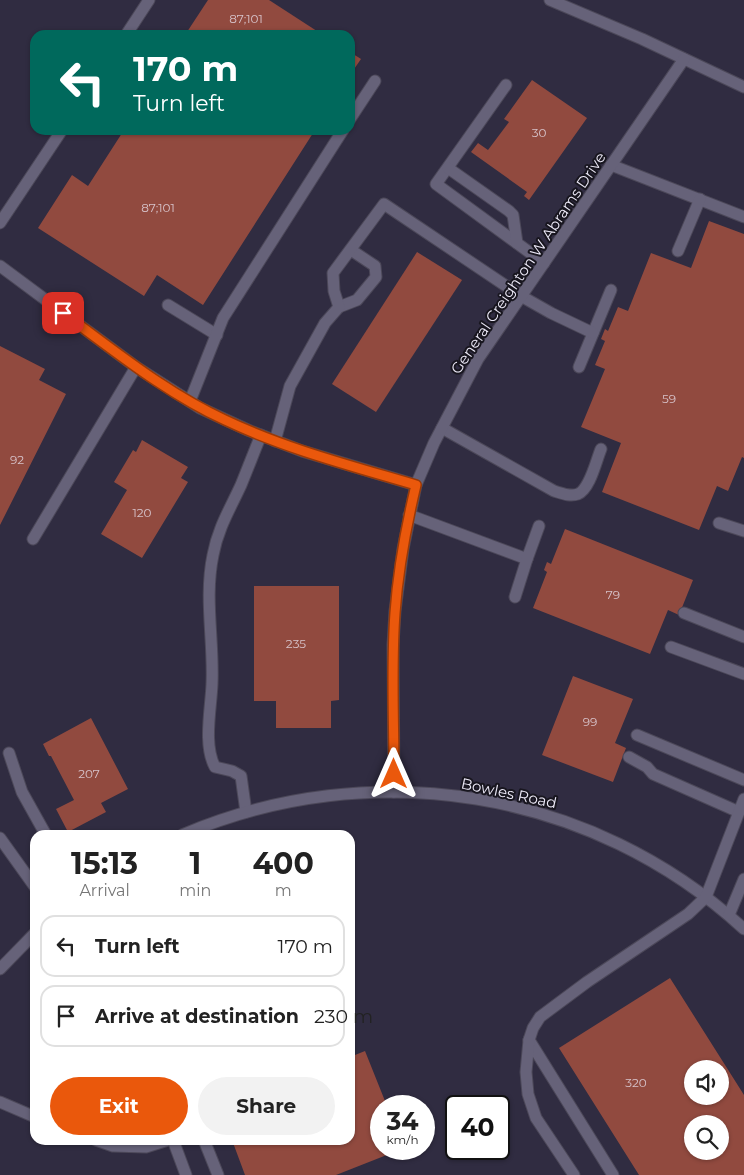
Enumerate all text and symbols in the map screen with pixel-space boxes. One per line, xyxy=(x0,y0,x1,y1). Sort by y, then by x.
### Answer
house number: 87;101 xyxy=(229,11,263,26)
text: 170 m xyxy=(133,47,238,90)
icon: left xyxy=(50,50,115,115)
text: Turn left xyxy=(133,90,225,117)
house number: 30 xyxy=(532,125,546,140)
street label: General Creighton W Abrams Drive xyxy=(446,148,610,378)
house number: 87;101 xyxy=(141,200,175,215)
pin xyxy=(42,292,84,334)
icon: arrive xyxy=(49,299,77,327)
house number: 59 xyxy=(662,391,676,406)
house number: 92 xyxy=(10,452,24,467)
house number: 120 xyxy=(132,505,152,520)
house number: 79 xyxy=(606,587,620,602)
house number: 235 xyxy=(286,636,306,651)
house number: 99 xyxy=(583,714,597,729)
position arrow xyxy=(367,747,419,799)
house number: 207 xyxy=(78,766,100,781)
street label: Bowles Road xyxy=(459,774,559,812)
text: 15:13 xyxy=(71,845,138,882)
text: 1 xyxy=(189,845,201,882)
text: 400 xyxy=(252,845,314,882)
text: Arrival xyxy=(79,881,130,900)
text: min xyxy=(179,881,211,900)
text: m xyxy=(275,881,292,900)
icon: left xyxy=(52,932,80,960)
text: Turn left xyxy=(95,935,180,958)
text: 170 m xyxy=(278,935,333,958)
icon: arrive xyxy=(52,1002,80,1030)
text: Arrive at destination xyxy=(95,1005,299,1028)
text: 230 m xyxy=(314,1005,373,1028)
map controls xyxy=(684,1060,729,1160)
button: sound xyxy=(684,1060,729,1105)
house number: 320 xyxy=(625,1075,647,1090)
button: Exit xyxy=(50,1077,188,1135)
button: Share xyxy=(198,1077,335,1135)
speed limit sign: 40 xyxy=(445,1095,510,1160)
text: 34 xyxy=(386,1106,419,1136)
button: search xyxy=(684,1115,729,1160)
text: km/h xyxy=(386,1132,419,1147)

